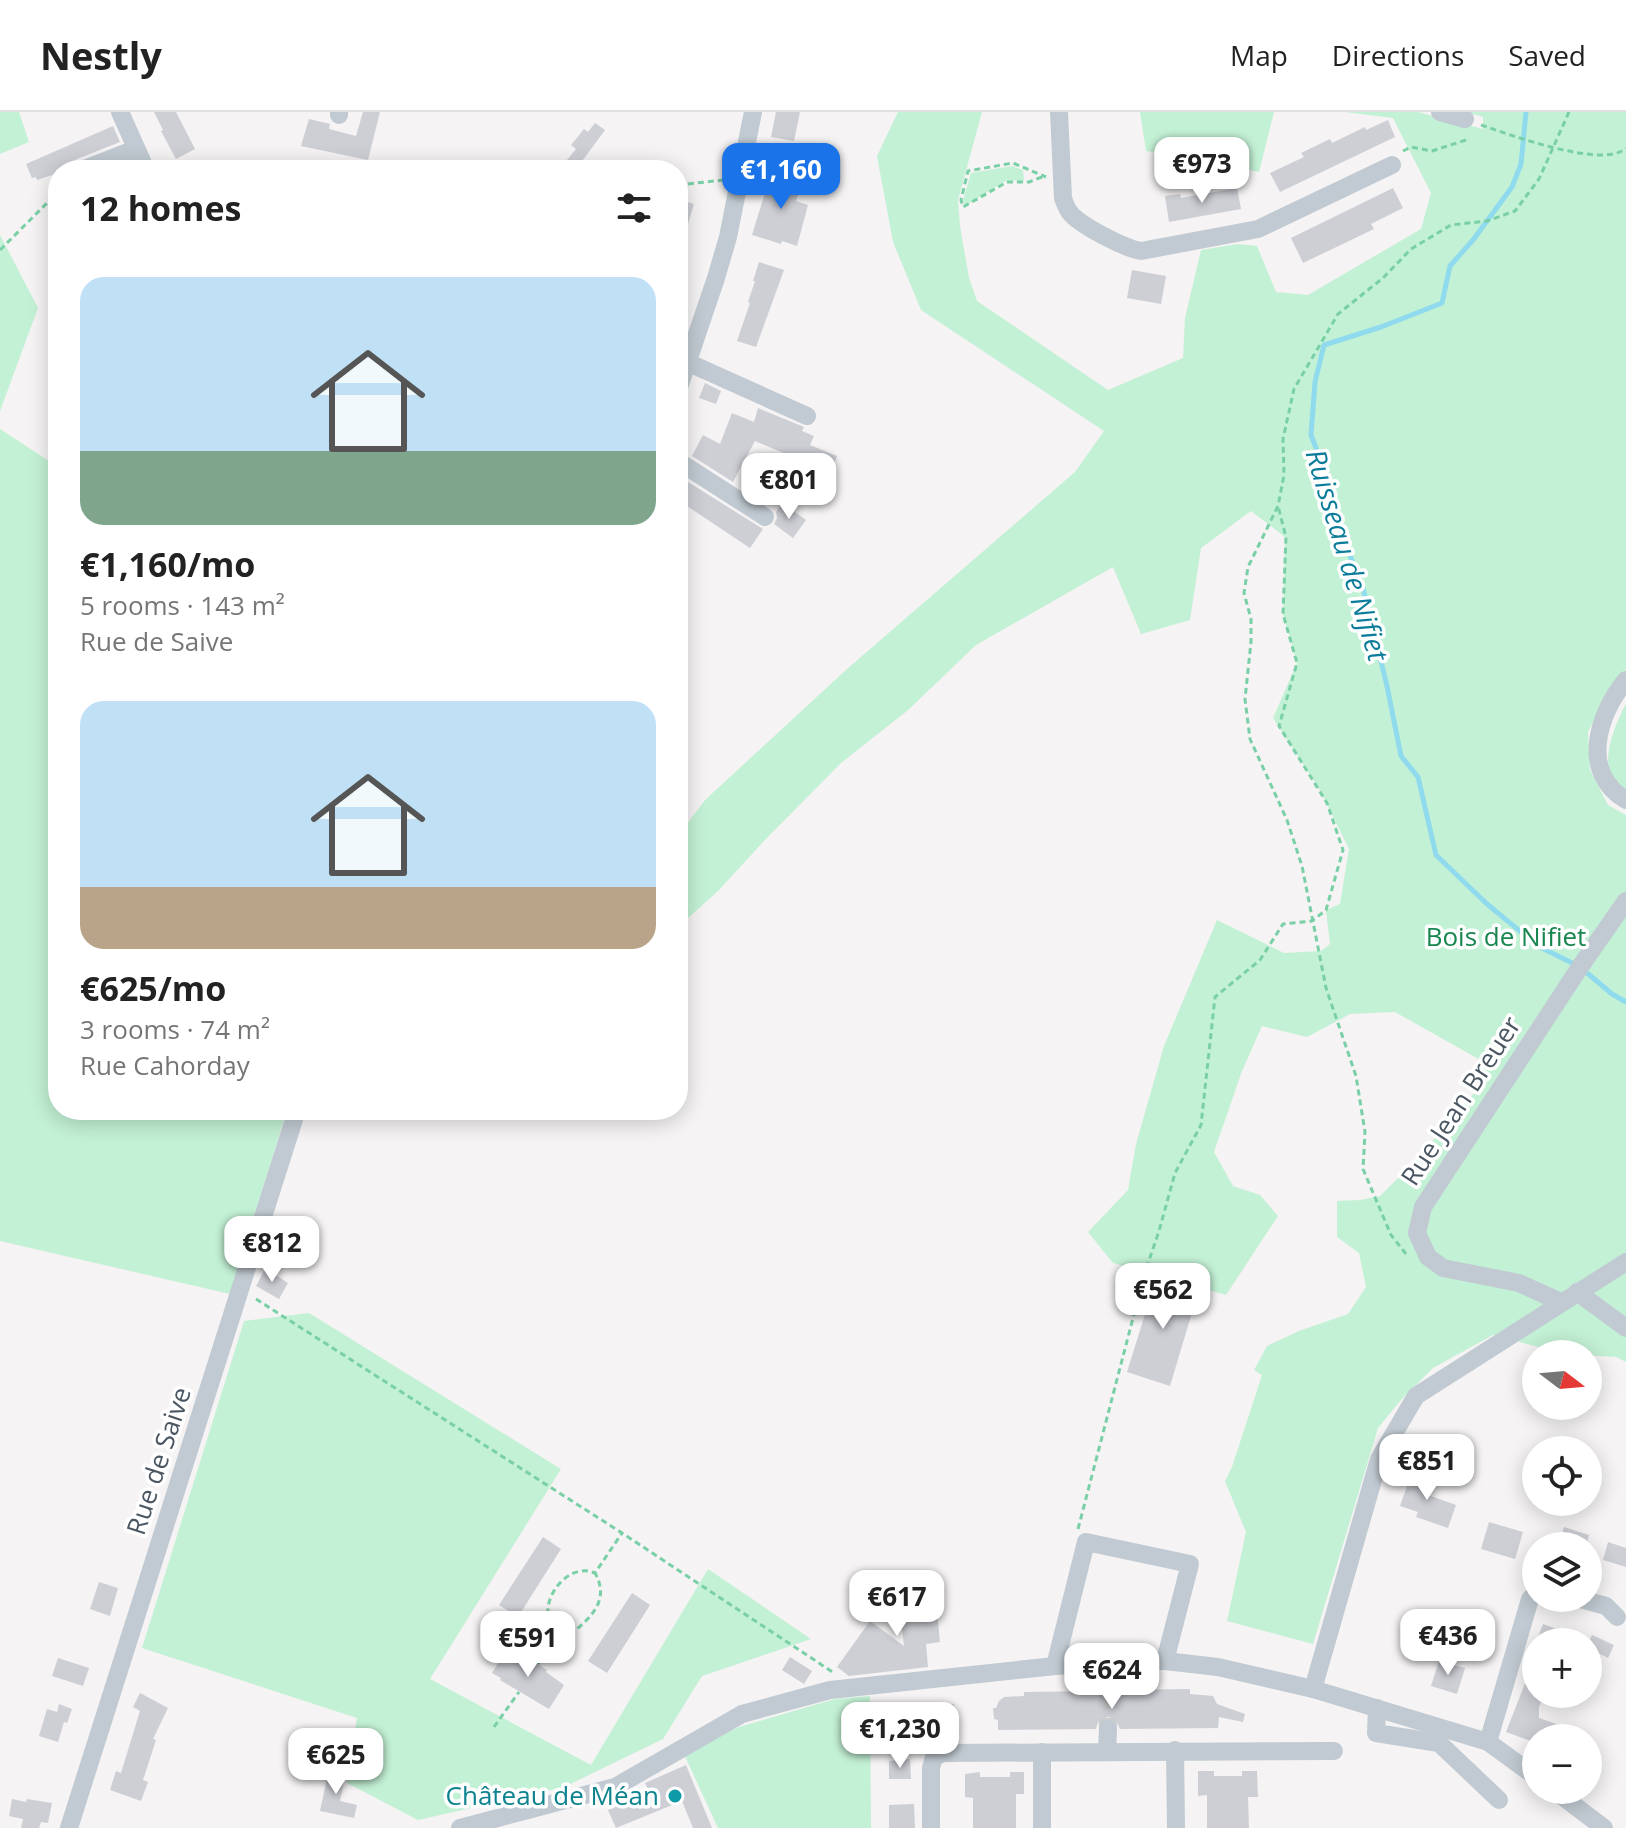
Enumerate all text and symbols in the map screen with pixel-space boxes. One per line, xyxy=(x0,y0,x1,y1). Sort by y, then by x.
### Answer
text: Nestly xyxy=(40,29,162,81)
text: Map xyxy=(1230,36,1288,74)
text: Directions xyxy=(1332,36,1464,74)
text: Saved xyxy=(1508,36,1586,74)
pin: €973 xyxy=(1155,137,1249,205)
pin: €1,160 xyxy=(716,143,846,211)
text: €973 xyxy=(1172,145,1232,181)
text: €1,160 xyxy=(740,151,822,187)
text: 12 homes xyxy=(80,185,241,231)
icon: filters xyxy=(612,186,656,230)
icon: home xyxy=(296,329,440,473)
water label: Ruisseau de Nifiet xyxy=(1298,444,1399,667)
pin: €801 xyxy=(742,453,836,521)
text: €801 xyxy=(759,461,819,497)
text: €1,160/mo xyxy=(80,541,255,587)
text: 5 rooms · 143 m² xyxy=(80,587,285,623)
text: Rue de Saive xyxy=(80,623,233,659)
icon: home xyxy=(296,753,440,897)
park label: Bois de Nifiet xyxy=(1426,918,1586,954)
text: €625/mo xyxy=(80,965,226,1011)
street label: Rue Jean Breuer xyxy=(1392,1008,1529,1192)
text: 3 rooms · 74 m² xyxy=(80,1011,270,1047)
text: Rue Cahorday xyxy=(80,1047,250,1083)
pin: €812 xyxy=(225,1216,319,1284)
text: €812 xyxy=(242,1224,302,1260)
pin: €562 xyxy=(1116,1263,1210,1331)
text: €562 xyxy=(1133,1271,1193,1307)
north arrow xyxy=(1522,1340,1602,1420)
map controls xyxy=(1522,1340,1602,1804)
street label: Rue de Saive xyxy=(117,1382,199,1539)
pin: €851 xyxy=(1380,1434,1474,1502)
button: locate xyxy=(1522,1436,1602,1516)
text: €851 xyxy=(1397,1442,1457,1478)
button: layers xyxy=(1522,1532,1602,1612)
pin: €617 xyxy=(850,1570,944,1638)
text: €617 xyxy=(867,1578,927,1614)
pin: €436 xyxy=(1401,1609,1495,1677)
pin: €591 xyxy=(481,1611,575,1679)
text: €436 xyxy=(1418,1617,1478,1653)
text: €591 xyxy=(498,1619,558,1655)
button: + xyxy=(1522,1628,1602,1708)
pin: €624 xyxy=(1065,1643,1159,1711)
text: €624 xyxy=(1082,1651,1142,1687)
pin: €1,230 xyxy=(835,1702,965,1770)
text: €1,230 xyxy=(859,1710,941,1746)
button: − xyxy=(1522,1724,1602,1804)
pin: €625 xyxy=(289,1728,383,1796)
text: €625 xyxy=(306,1736,366,1772)
place label: Château de Méan xyxy=(446,1777,659,1813)
marker: Château de Méan xyxy=(666,1787,684,1805)

